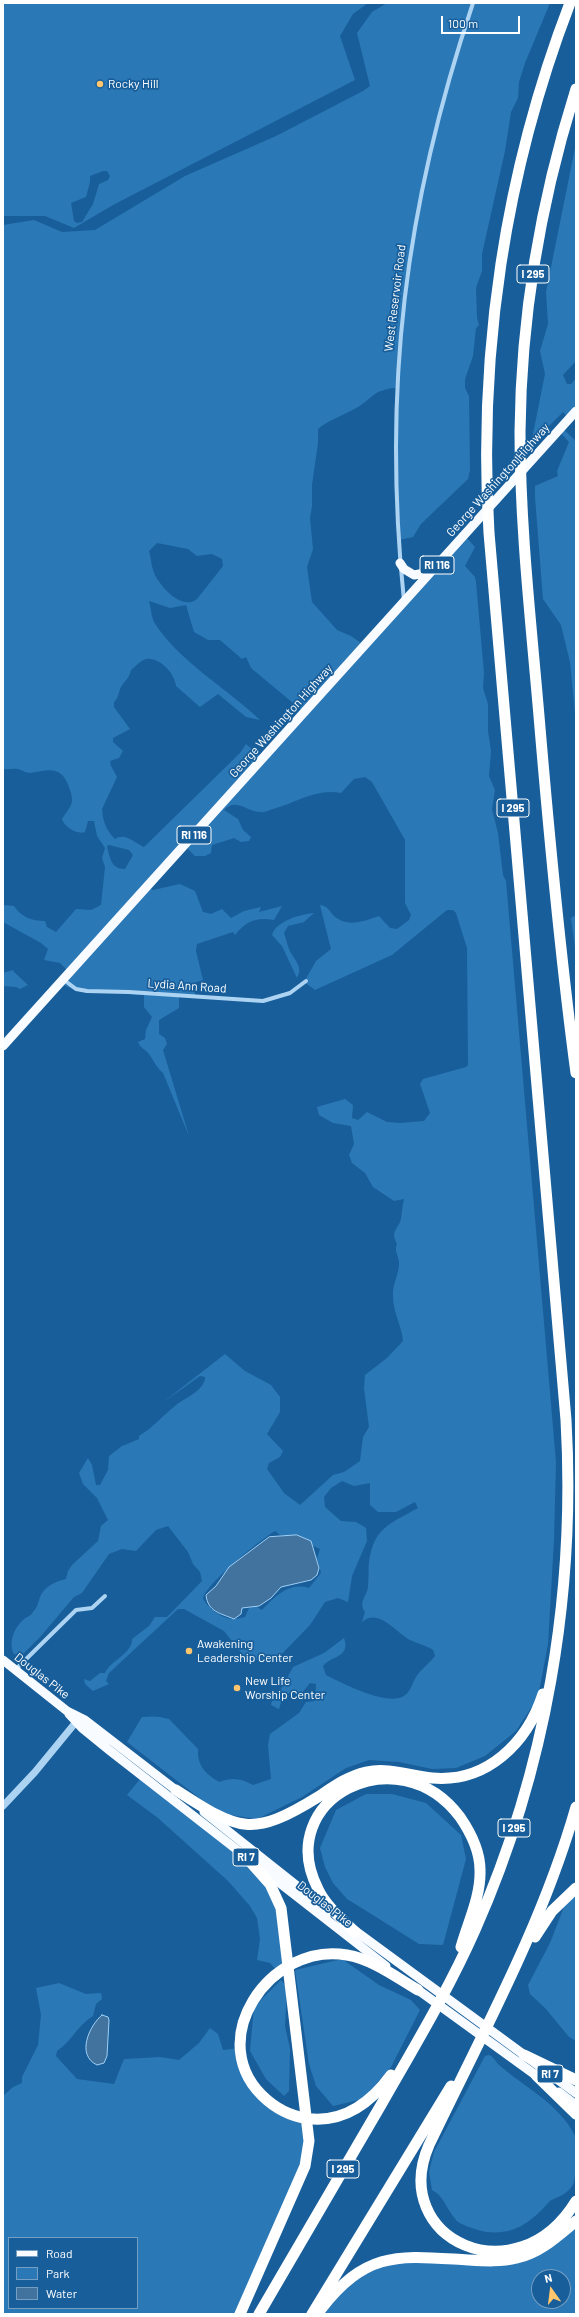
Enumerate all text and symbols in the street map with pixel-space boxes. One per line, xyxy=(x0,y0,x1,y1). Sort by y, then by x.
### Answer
scale bar xyxy=(443,8,522,34)
text: 100 m xyxy=(448,16,478,30)
place label: Rocky Hill xyxy=(108,77,158,91)
marker: Rocky Hill xyxy=(95,79,105,89)
street label: West Reservoir Road xyxy=(381,244,409,352)
road number: I 295 xyxy=(517,265,549,283)
street label: George Washington Highway xyxy=(443,420,553,540)
road number: RI 116 xyxy=(420,556,454,574)
street label: George Washington Highway xyxy=(226,661,336,781)
road number: I 295 xyxy=(497,799,529,817)
road number: RI 116 xyxy=(177,826,211,844)
street label: Lydia Ann Road xyxy=(147,976,227,996)
place label: Awakening Leadership Center xyxy=(197,1637,293,1665)
marker: Awakening Leadership Center xyxy=(184,1646,194,1656)
street label: Douglas Pike xyxy=(11,1650,73,1702)
place label: New Life Worship Center xyxy=(245,1674,325,1702)
marker: New Life Worship Center xyxy=(232,1683,242,1693)
road number: I 295 xyxy=(498,1819,530,1837)
road number: RI 7 xyxy=(233,1848,259,1866)
street label: Douglas Pike xyxy=(294,1878,356,1930)
road number: RI 7 xyxy=(537,2065,563,2083)
road number: I 295 xyxy=(327,2160,359,2178)
legend xyxy=(8,2237,138,2309)
text: Road xyxy=(46,2246,73,2260)
text: Park xyxy=(46,2266,70,2280)
north arrow xyxy=(531,2269,571,2309)
text: N xyxy=(543,2271,553,2285)
text: Water xyxy=(46,2286,77,2300)

